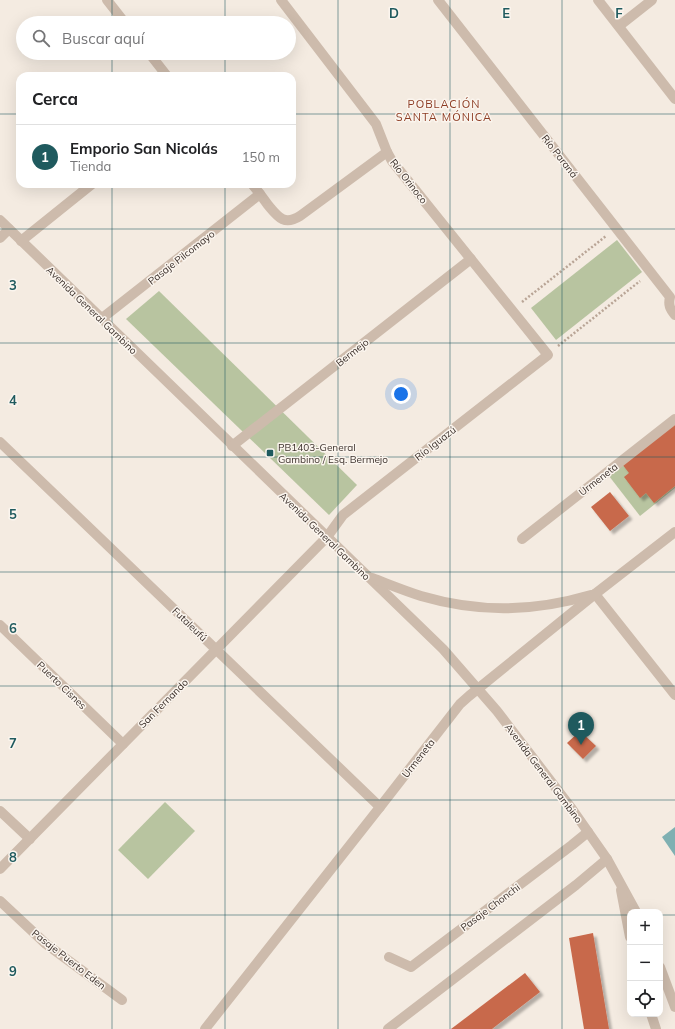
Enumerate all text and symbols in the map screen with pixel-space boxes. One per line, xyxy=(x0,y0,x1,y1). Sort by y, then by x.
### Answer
text: D xyxy=(389,5,399,21)
text: E xyxy=(502,5,510,21)
text: F xyxy=(615,5,623,21)
search box xyxy=(16,16,296,60)
icon: search xyxy=(30,27,52,49)
text: Buscar aquí xyxy=(62,29,144,48)
text: Cerca xyxy=(32,88,78,109)
district label: POBLACIÓN SANTA MÓNICA xyxy=(396,97,492,124)
street label: Río Paraná xyxy=(539,132,581,181)
text: Emporio San Nicolás xyxy=(70,139,218,158)
text: 1 xyxy=(41,149,49,165)
text: 150 m xyxy=(242,149,280,165)
street label: Río Orinoco xyxy=(387,156,430,207)
text: Tienda xyxy=(70,158,111,174)
street label: Pasaje Pilcomayo xyxy=(145,227,218,288)
street label: Avenida General Gambino xyxy=(44,264,140,357)
text: 3 xyxy=(9,277,17,293)
street label: Bermejo xyxy=(333,335,372,369)
your location xyxy=(391,384,411,404)
text: 4 xyxy=(9,392,17,408)
street label: Río Iguazú xyxy=(412,423,459,464)
place label: PB1403-General Gambino / Esq. Bermejo xyxy=(278,441,388,466)
marker: PB1403-General Gambino / Esq. Bermejo xyxy=(265,448,275,458)
street label: Urmeneta xyxy=(576,460,620,499)
street label: Avenida General Gambino xyxy=(277,490,373,583)
text: 5 xyxy=(9,506,17,522)
street label: Futaleufú xyxy=(169,605,210,644)
text: 6 xyxy=(9,620,17,636)
street label: Puerto Cisnes xyxy=(34,659,89,712)
street label: San Fernando xyxy=(136,676,191,731)
pin: 1 xyxy=(568,712,594,745)
street label: Avenida General Gambino xyxy=(502,721,585,826)
text: 7 xyxy=(9,735,17,751)
street label: Urmeneta xyxy=(399,736,438,780)
text: 8 xyxy=(9,849,17,865)
street label: Pasaje Chonchi xyxy=(458,881,523,934)
map controls xyxy=(627,909,663,1017)
button: + xyxy=(627,909,663,945)
street label: Pasaje Puerto Eden xyxy=(29,927,108,992)
button: − xyxy=(627,945,663,981)
text: 9 xyxy=(9,963,17,979)
button: locate xyxy=(627,981,663,1017)

